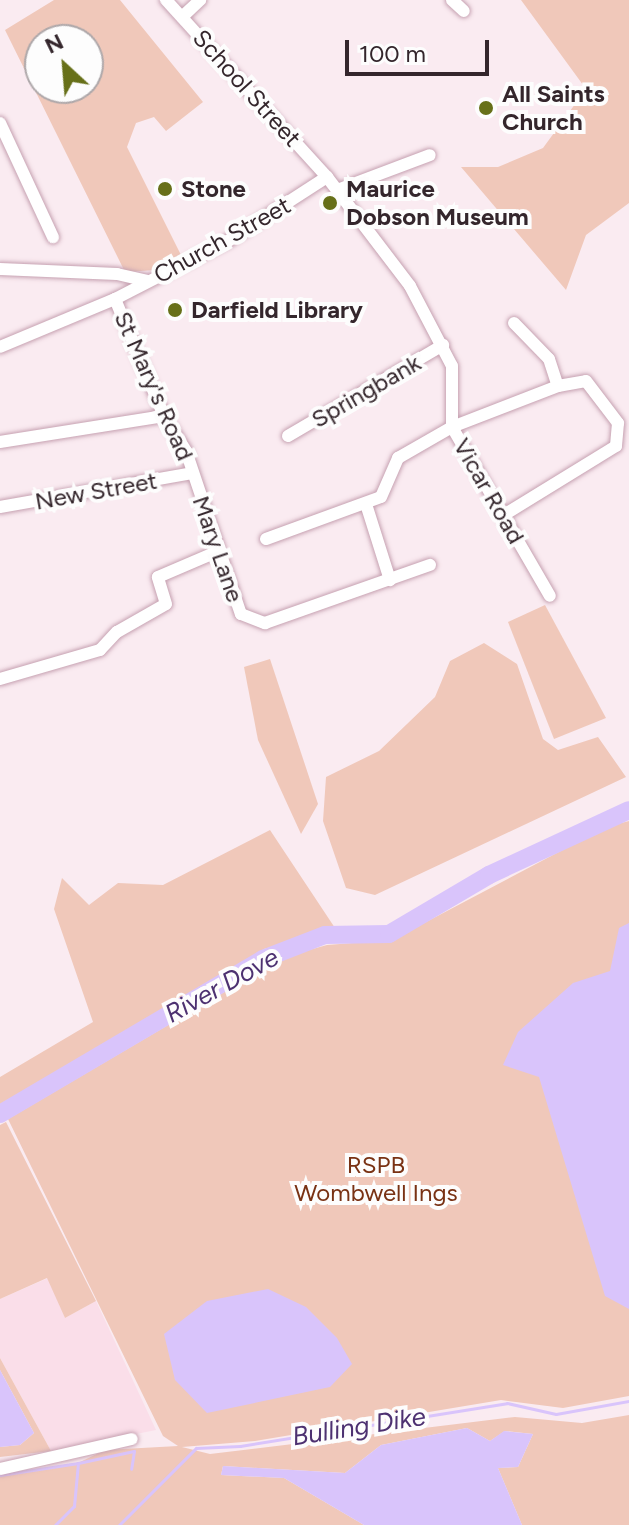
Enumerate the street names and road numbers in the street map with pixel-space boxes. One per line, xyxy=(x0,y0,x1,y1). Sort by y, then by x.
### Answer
street label: School Street xyxy=(187,24,307,152)
street label: Church Street xyxy=(149,191,295,289)
street label: St Mary's Road xyxy=(108,307,200,465)
street label: Springbank xyxy=(306,348,426,434)
street label: Vicar Road xyxy=(447,433,531,549)
street label: New Street xyxy=(33,466,159,516)
street label: Mary Lane xyxy=(186,492,250,606)

